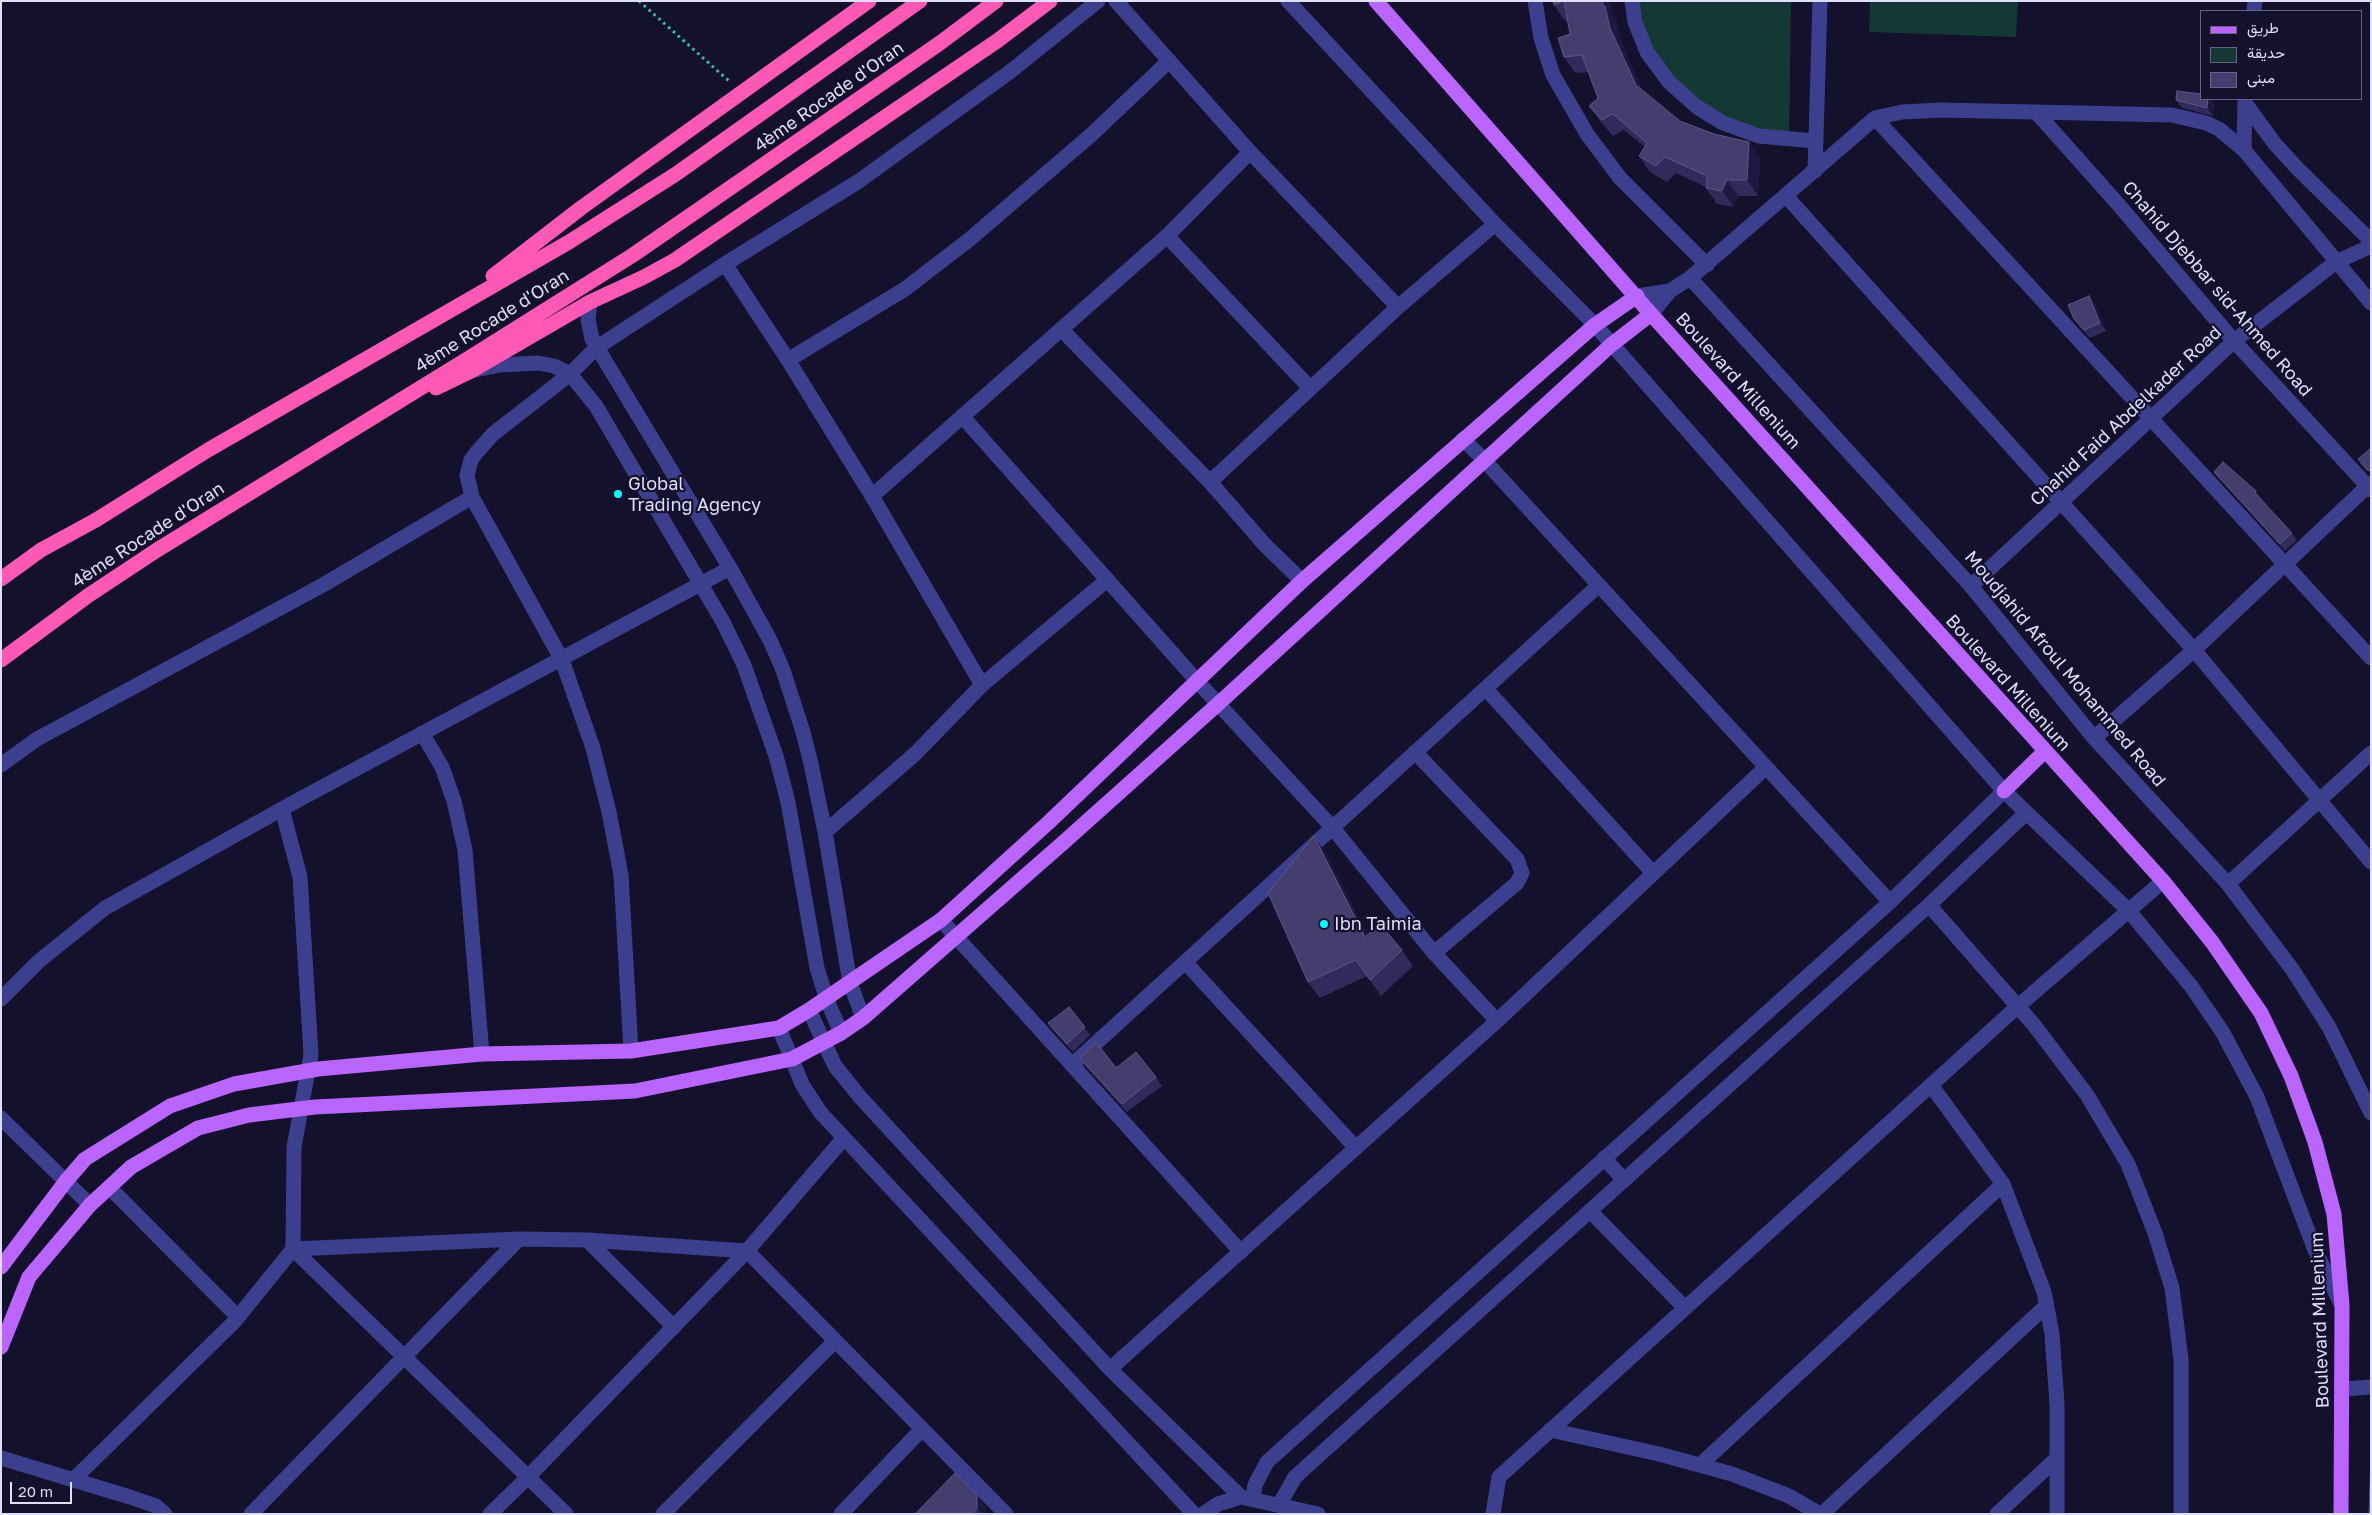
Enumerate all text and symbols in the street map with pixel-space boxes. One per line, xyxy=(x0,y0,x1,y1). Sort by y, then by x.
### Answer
legend xyxy=(2200,10,2362,100)
text: طريق xyxy=(2247,18,2279,36)
street label: 4ème Rocade d'Oran xyxy=(750,37,908,157)
text: حديقة xyxy=(2247,43,2285,61)
text: مبنى xyxy=(2247,68,2275,86)
street label: Chahid Djebbar sid-Ahmed Road xyxy=(2118,177,2316,401)
street label: 4ème Rocade d'Oran xyxy=(411,265,573,377)
street label: Boulevard Millenium xyxy=(1671,308,1805,454)
street label: Chahid Faid Abdelkader Road xyxy=(2026,322,2226,510)
place label: Global Trading Agency xyxy=(628,473,761,516)
street label: 4ème Rocade d'Oran xyxy=(68,478,228,592)
marker: Global Trading Agency xyxy=(612,488,624,500)
street label: Moudjahid Afroul Mohammed Road xyxy=(1960,547,2170,791)
street label: Boulevard Millenium xyxy=(1941,610,2075,756)
place label: Ibn Taimia xyxy=(1334,913,1422,935)
marker: Ibn Taimia xyxy=(1318,918,1330,930)
street label: Boulevard Millenium xyxy=(2306,1232,2334,1408)
scale bar xyxy=(12,1472,75,1504)
text: 20 m xyxy=(18,1482,53,1500)

